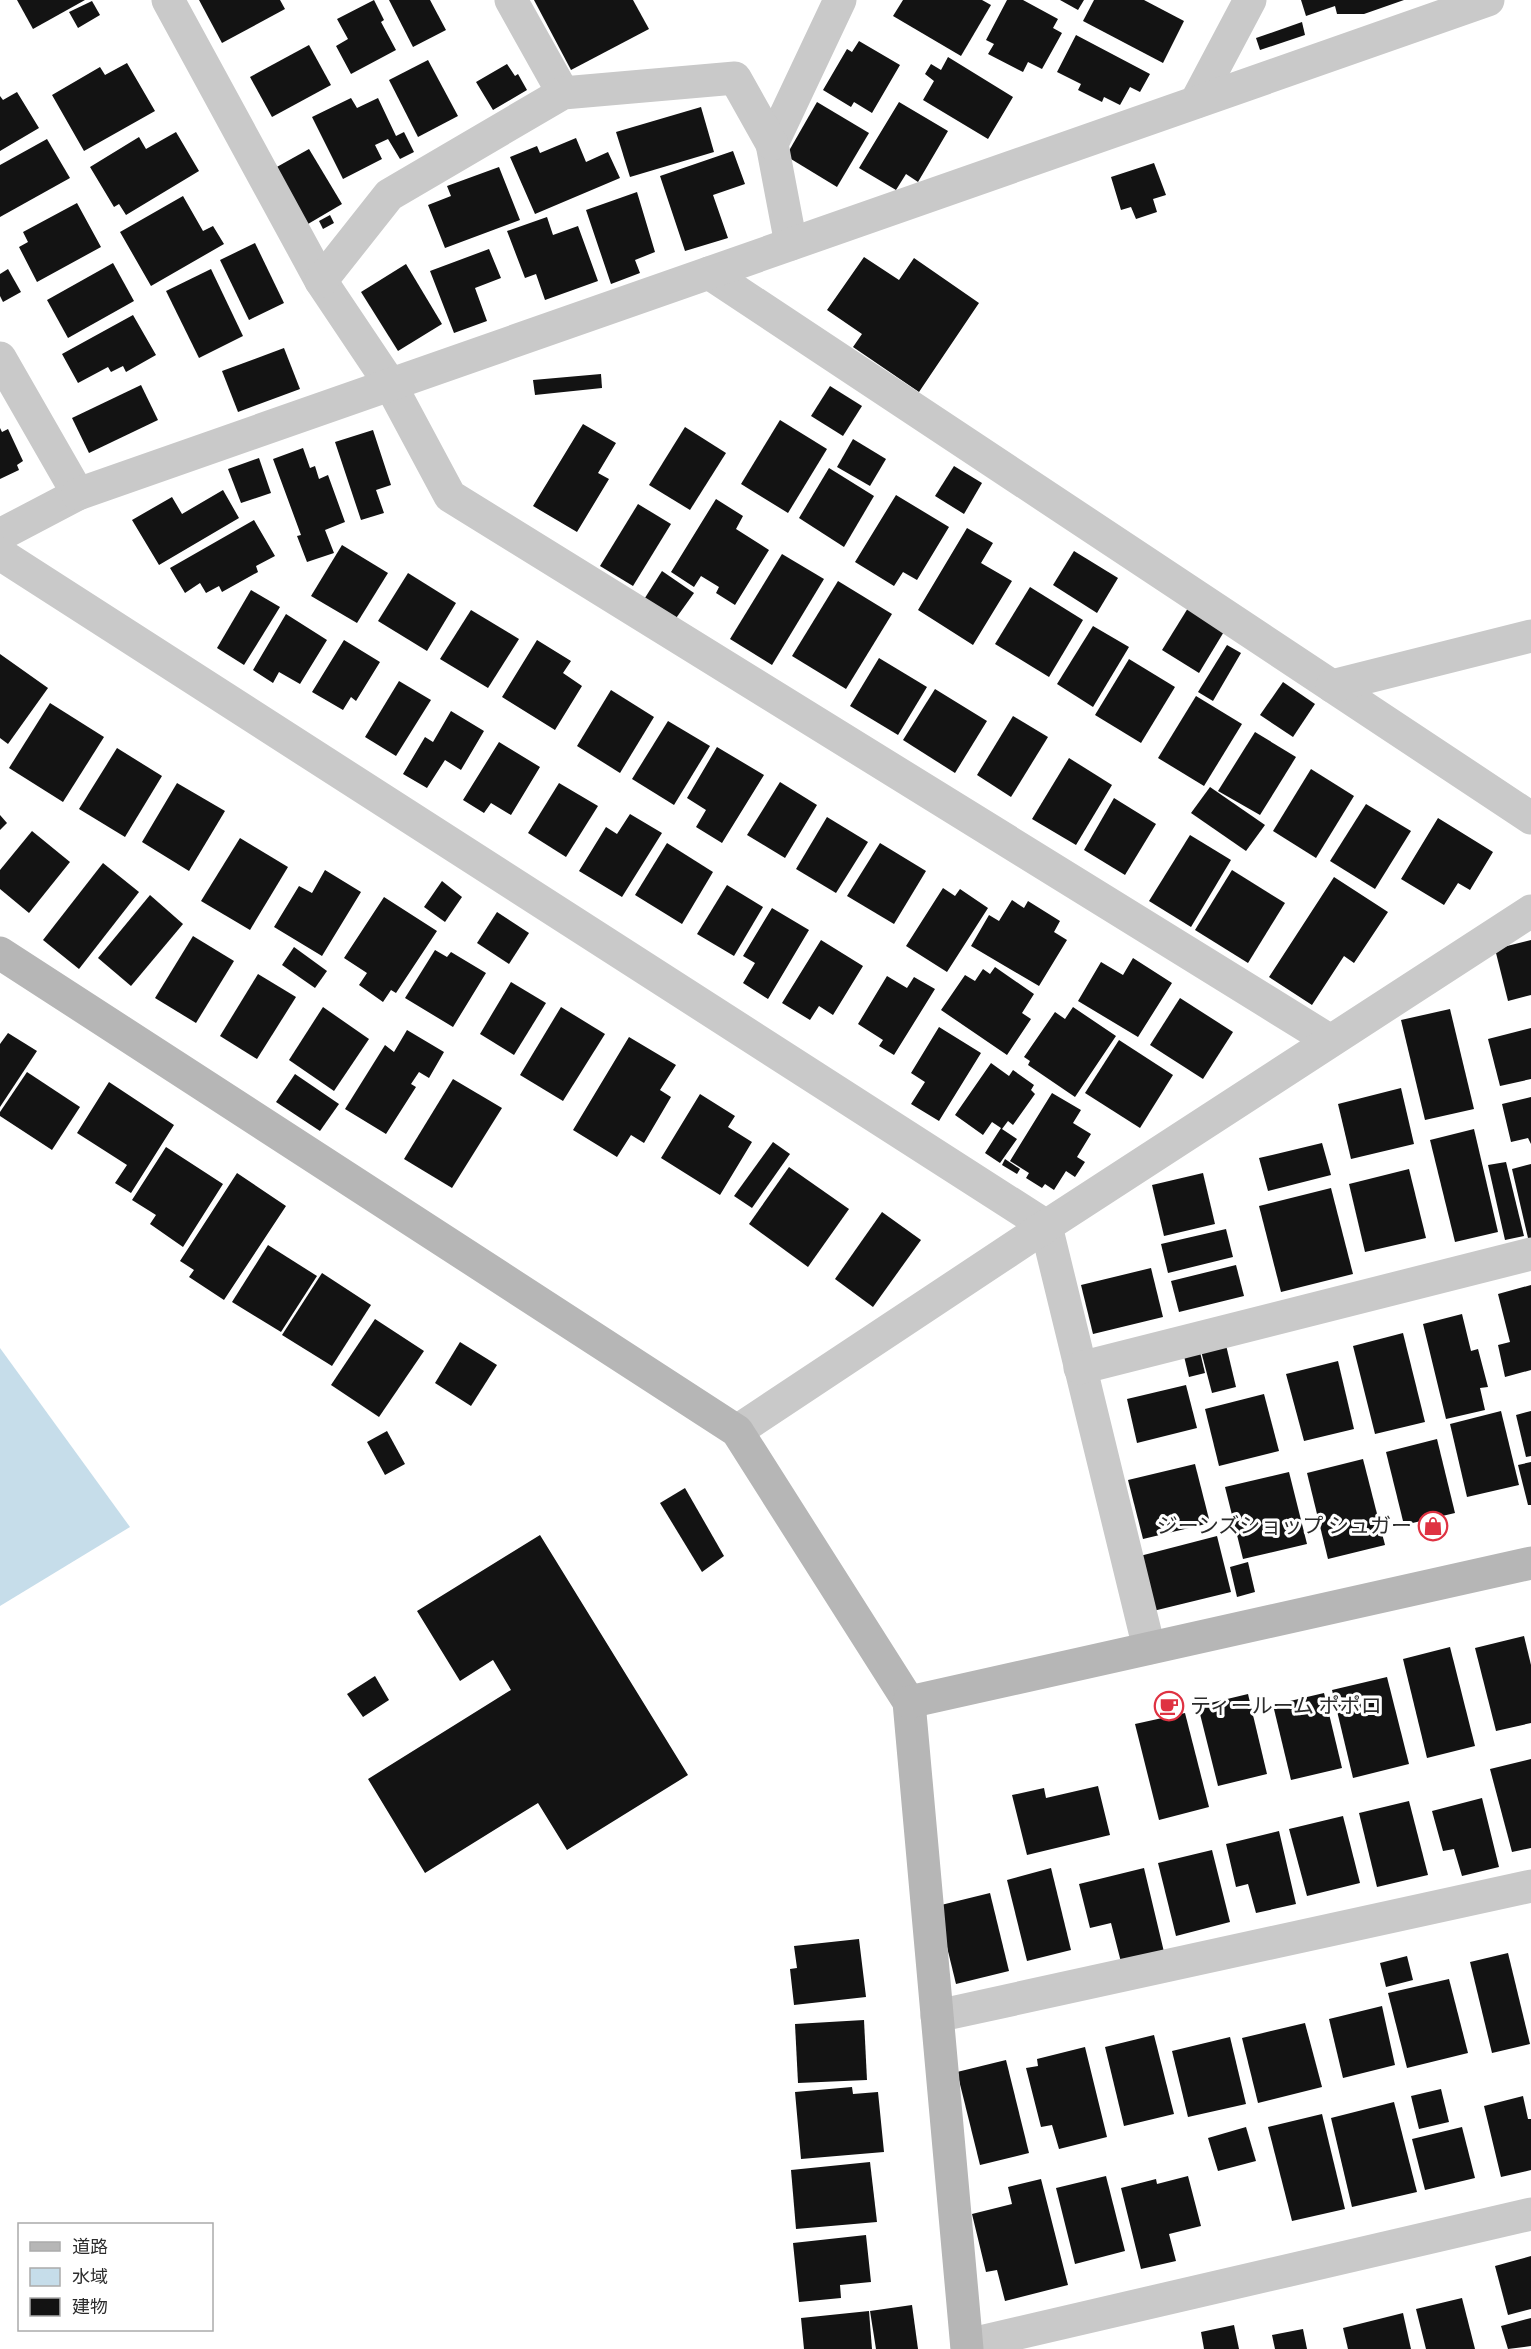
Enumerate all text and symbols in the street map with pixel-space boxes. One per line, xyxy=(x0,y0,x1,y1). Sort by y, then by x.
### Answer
shop icon: ジーンズショップ シュガー xyxy=(1417,1510,1449,1542)
place label: ジーンズショップ シュガー xyxy=(1157,1513,1412,1539)
cafe icon: ティールーム ポポロ xyxy=(1153,1690,1185,1722)
place label: ティールーム ポポロ xyxy=(1190,1693,1382,1719)
legend xyxy=(18,2223,213,2331)
text: 道路 xyxy=(72,2236,108,2258)
text: 水域 xyxy=(72,2266,108,2288)
text: 建物 xyxy=(72,2296,108,2318)

